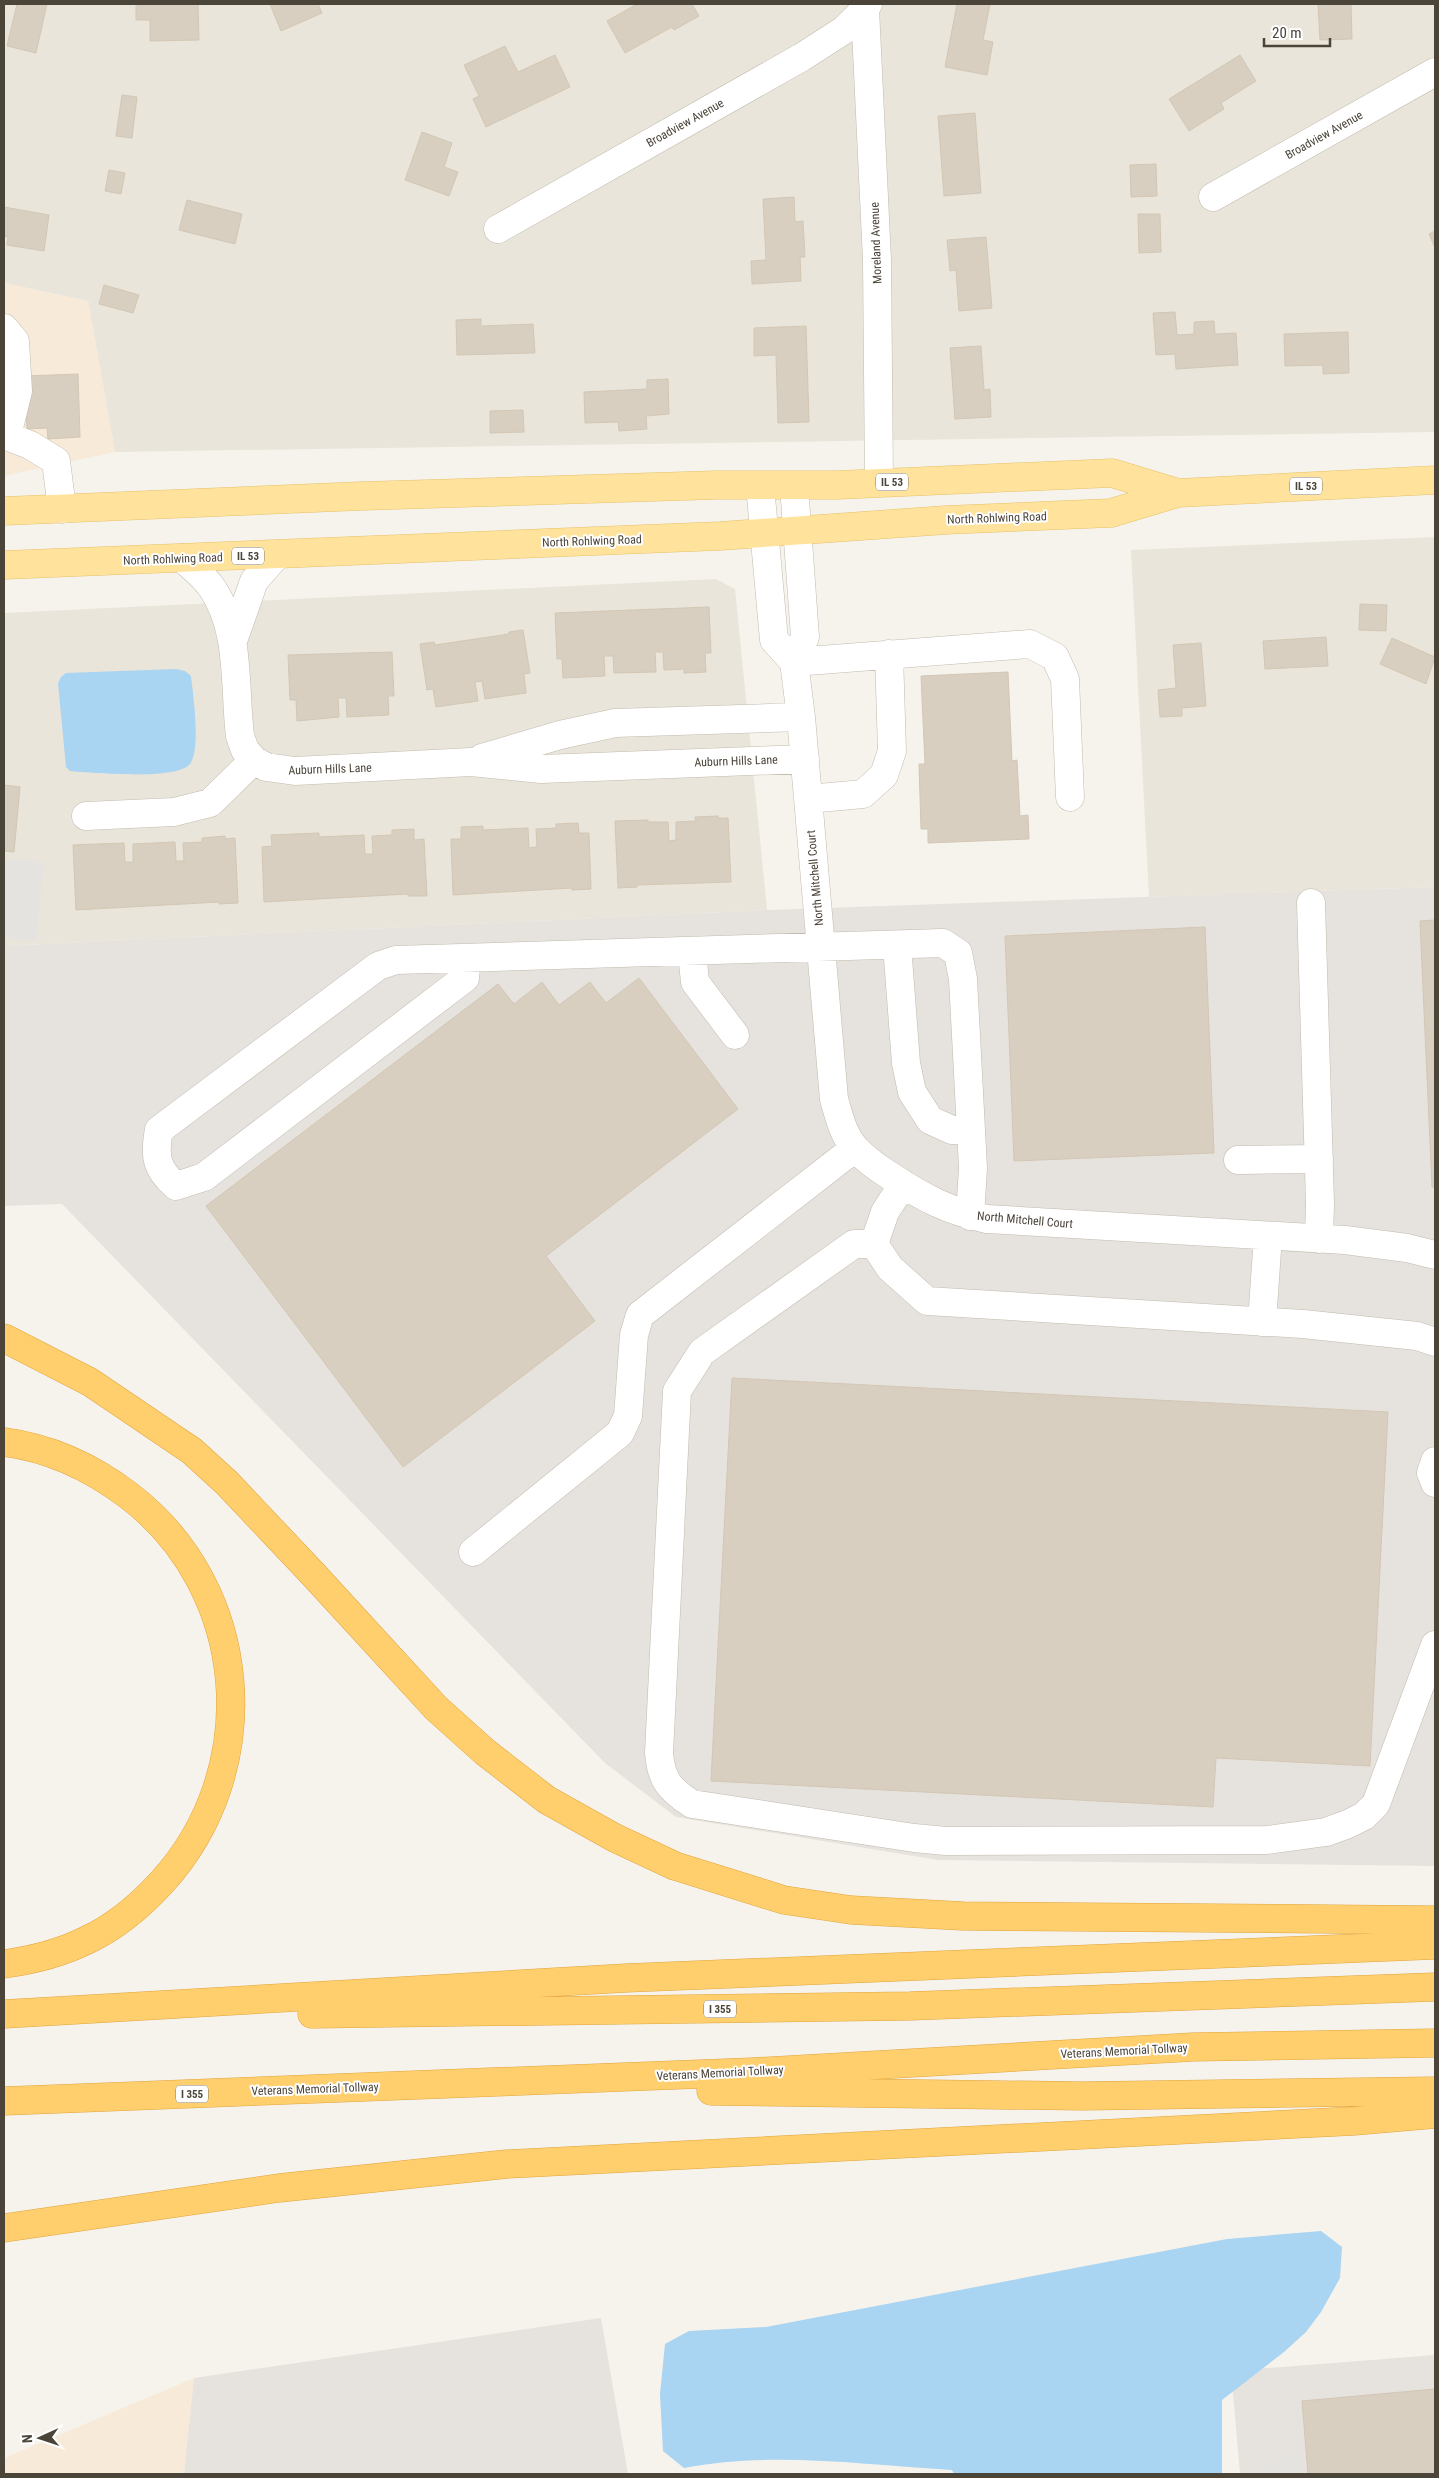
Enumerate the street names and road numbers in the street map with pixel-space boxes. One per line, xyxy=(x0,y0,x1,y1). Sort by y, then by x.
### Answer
street label: Broadview Avenue xyxy=(644,96,727,150)
street label: Broadview Avenue xyxy=(1283,108,1366,162)
street label: Moreland Avenue xyxy=(868,201,884,284)
road number: IL 53 xyxy=(876,474,908,491)
road number: IL 53 xyxy=(1290,478,1322,494)
street label: North Rohlwing Road xyxy=(947,509,1047,527)
street label: North Rohlwing Road xyxy=(542,532,642,550)
road number: IL 53 xyxy=(232,548,264,564)
street label: North Rohlwing Road xyxy=(123,550,223,568)
street label: Auburn Hills Lane xyxy=(694,753,778,769)
street label: Auburn Hills Lane xyxy=(288,761,372,777)
street label: North Mitchell Court xyxy=(804,829,826,927)
street label: North Mitchell Court xyxy=(976,1209,1074,1231)
road number: I 355 xyxy=(704,2000,736,2018)
street label: Veterans Memorial Tollway xyxy=(1060,2041,1188,2061)
street label: Veterans Memorial Tollway xyxy=(656,2063,784,2083)
street label: Veterans Memorial Tollway xyxy=(251,2080,379,2098)
road number: I 355 xyxy=(176,2086,208,2102)

